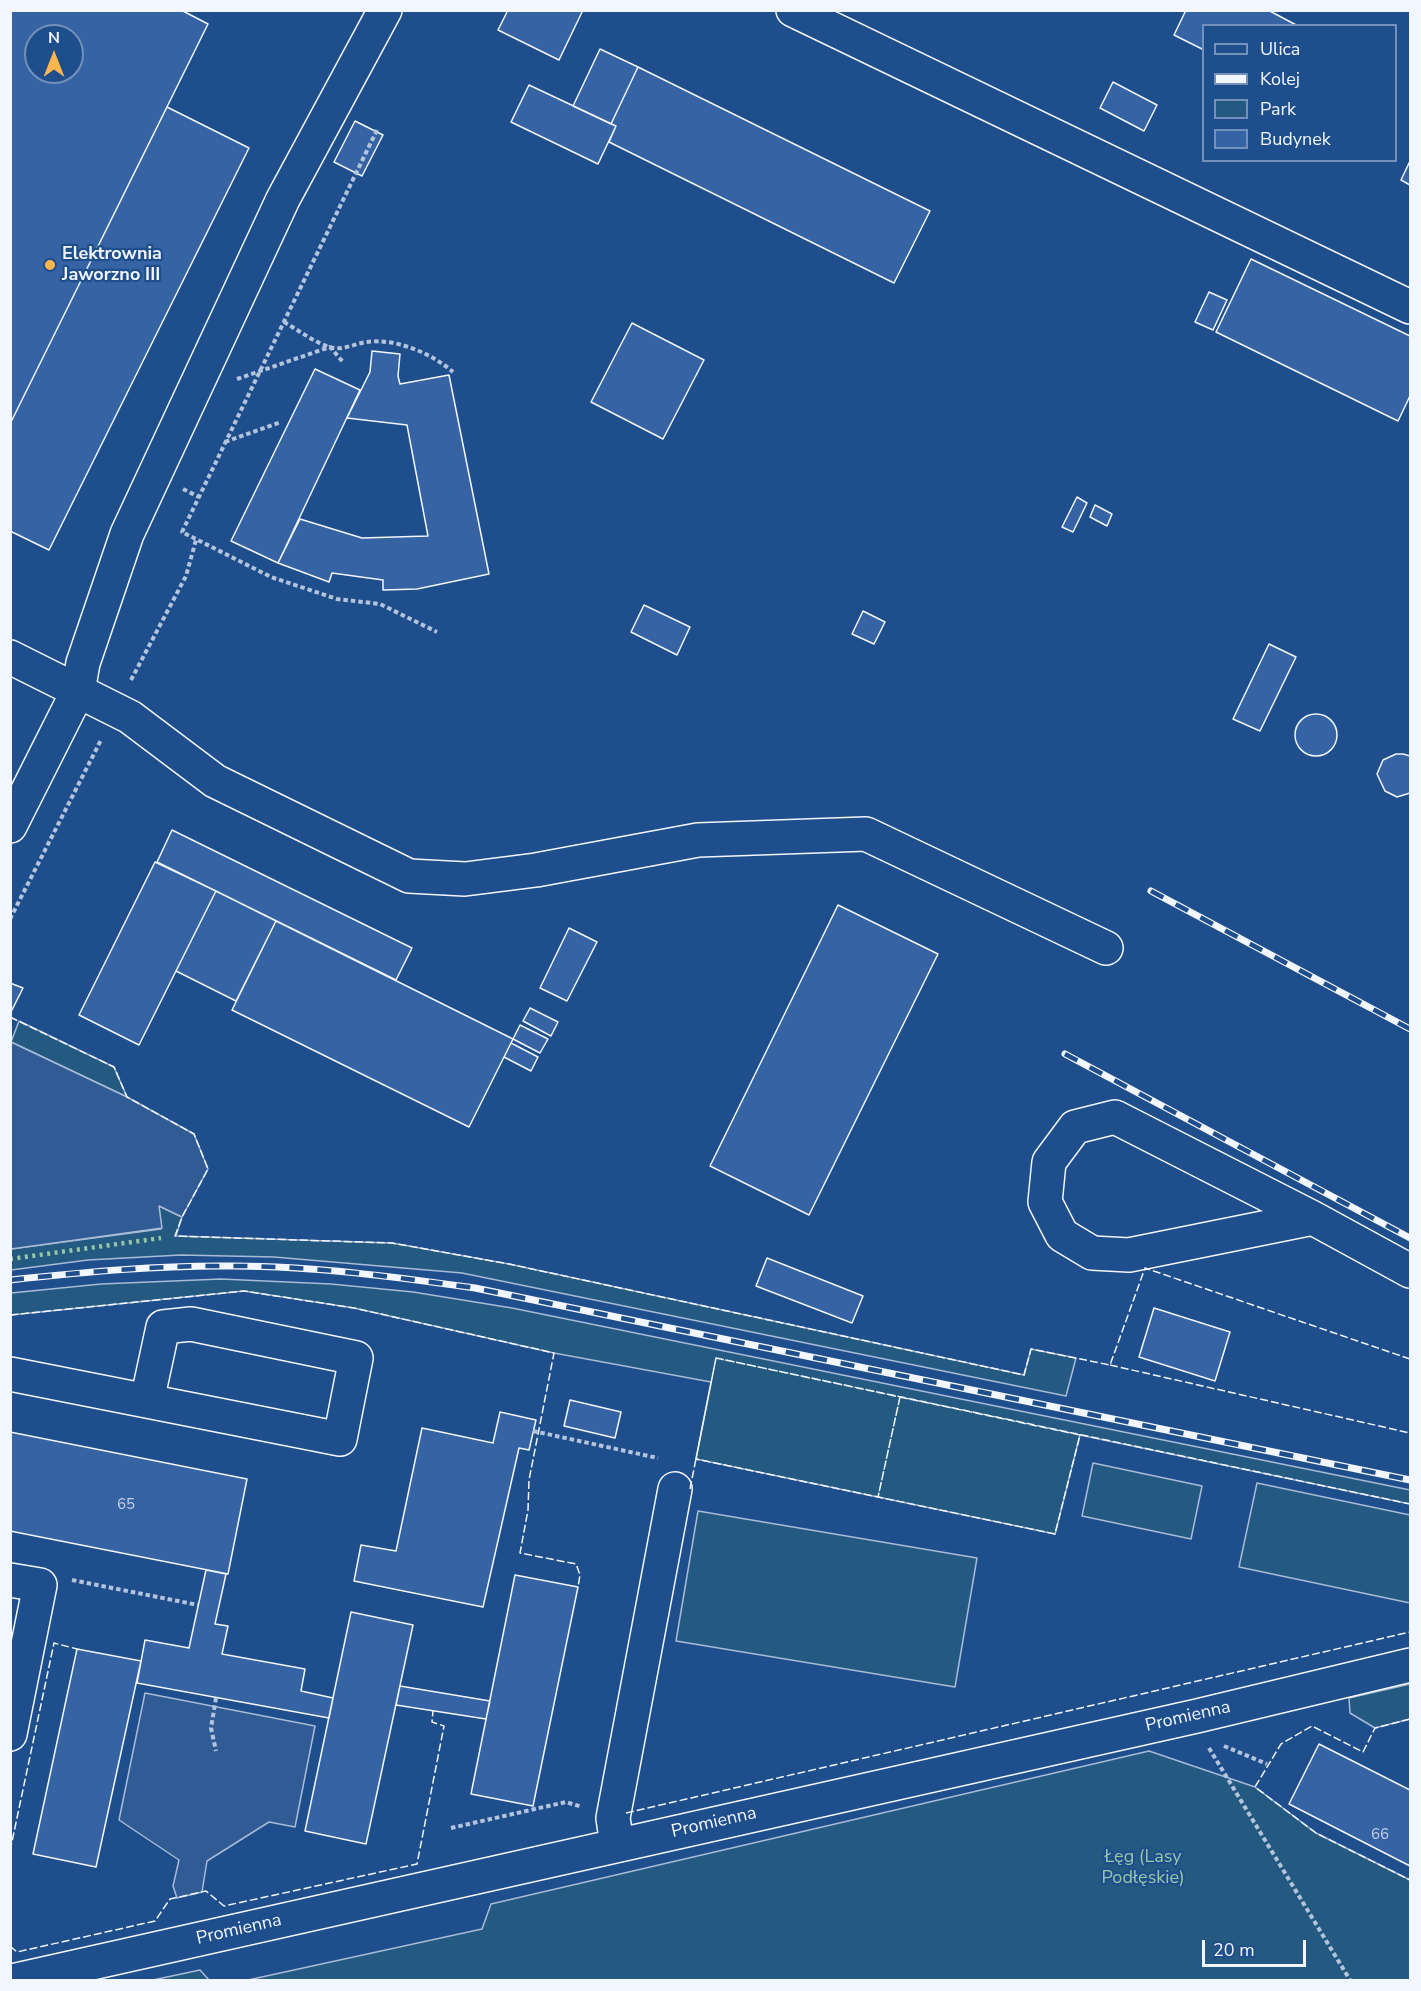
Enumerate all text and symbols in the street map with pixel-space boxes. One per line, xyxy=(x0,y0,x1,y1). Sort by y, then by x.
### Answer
north arrow xyxy=(24,24,84,84)
legend xyxy=(1202,24,1397,162)
text: N xyxy=(48,27,60,49)
text: Ulica xyxy=(1260,37,1300,61)
text: Kolej xyxy=(1260,67,1300,91)
text: Park xyxy=(1260,97,1296,121)
text: Budynek xyxy=(1260,127,1331,151)
place label: Elektrownia Jaworzno III xyxy=(62,244,162,286)
marker: Elektrownia Jaworzno III xyxy=(43,258,57,272)
house number: 65 xyxy=(117,1496,135,1514)
street label: Promienna xyxy=(1143,1697,1233,1737)
street label: Promienna xyxy=(669,1803,759,1843)
house number: 66 xyxy=(1371,1826,1389,1844)
park label: Łęg (Lasy Podłęskie) xyxy=(1101,1847,1185,1890)
street label: Promienna xyxy=(194,1910,284,1950)
scale bar xyxy=(1205,1928,1308,1966)
text: 20 m xyxy=(1213,1938,1255,1962)

